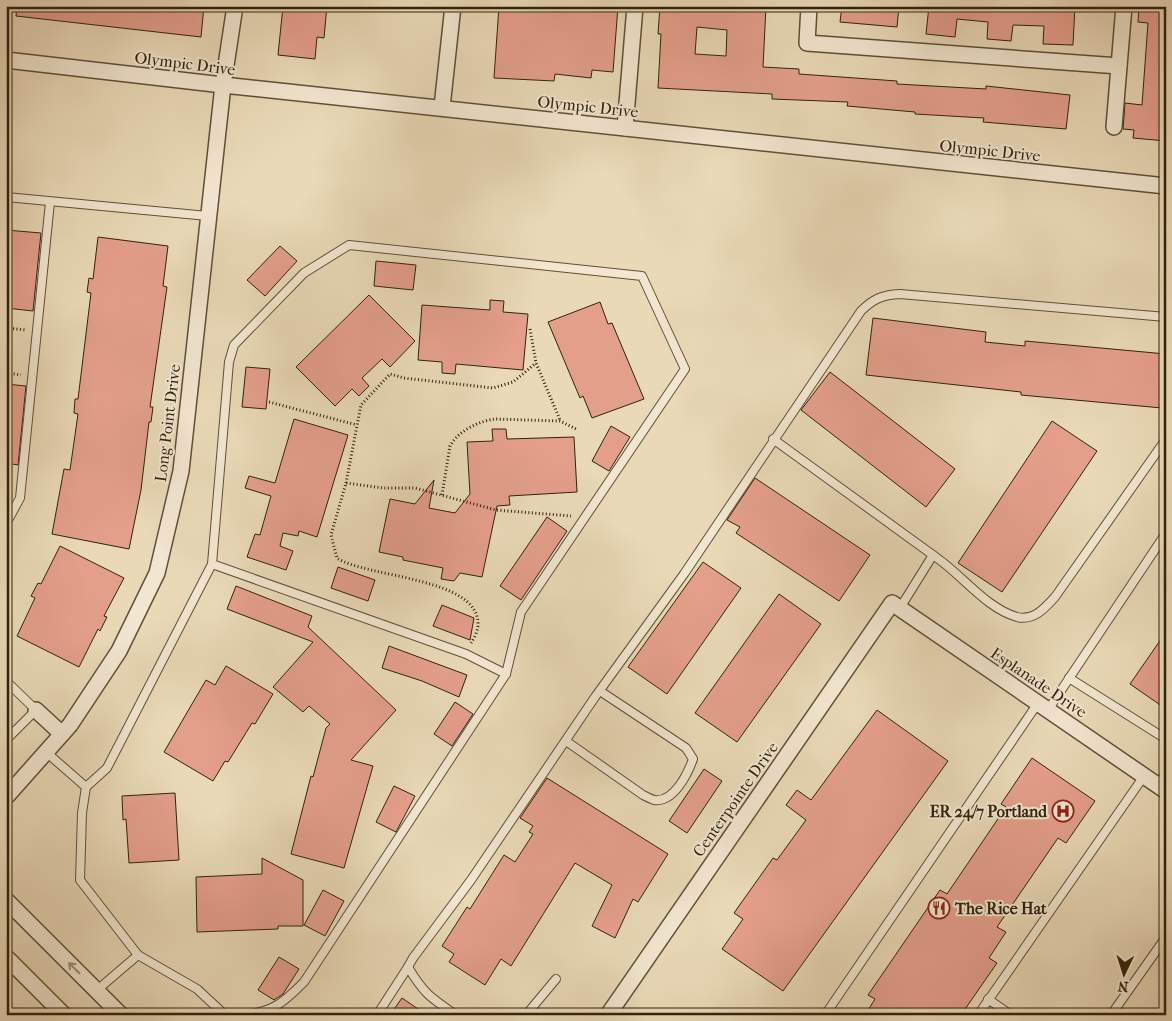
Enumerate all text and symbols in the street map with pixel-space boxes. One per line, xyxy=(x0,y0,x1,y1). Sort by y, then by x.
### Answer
street label: Olympic Drive xyxy=(133,48,236,79)
street label: Olympic Drive xyxy=(537,92,639,121)
street label: Olympic Drive xyxy=(939,136,1041,165)
street label: Long Point Drive xyxy=(151,363,184,483)
street label: Esplanade Drive xyxy=(987,643,1090,722)
street label: Centerpointe Drive xyxy=(689,738,782,860)
hospital icon: ER 24/7 Portland xyxy=(1051,799,1075,823)
place label: ER 24/7 Portland xyxy=(930,802,1048,822)
restaurant icon: The Rice Hat xyxy=(927,896,951,920)
place label: The Rice Hat xyxy=(954,899,1047,918)
north arrow xyxy=(1100,948,1150,998)
one-way arrow xyxy=(68,962,80,974)
text: N xyxy=(1117,978,1129,995)

